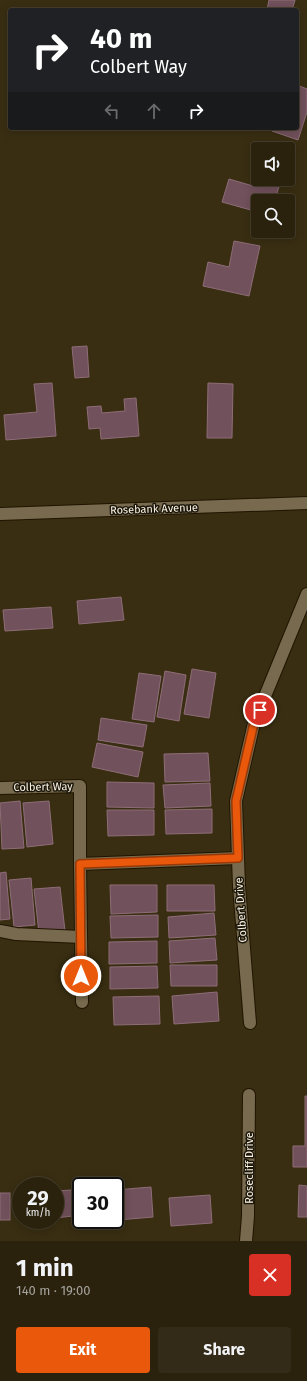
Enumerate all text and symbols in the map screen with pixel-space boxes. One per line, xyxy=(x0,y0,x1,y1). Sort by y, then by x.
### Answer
text: 40 m xyxy=(90,22,153,55)
icon: right xyxy=(24,24,76,76)
text: Colbert Way xyxy=(90,56,187,78)
icon: left xyxy=(101,100,123,122)
icon: ahead xyxy=(143,100,165,122)
icon: right xyxy=(185,100,207,122)
map controls xyxy=(251,142,295,238)
button: sound xyxy=(251,142,295,186)
button: search xyxy=(251,194,295,238)
street label: Rosebank Avenue xyxy=(110,501,198,517)
pin xyxy=(243,693,277,727)
icon: arrive xyxy=(249,699,271,721)
street label: Colbert Way xyxy=(13,780,73,794)
street label: Colbert Drive xyxy=(232,877,250,943)
position arrow xyxy=(60,955,102,997)
street label: Rosecliff Drive xyxy=(243,1132,256,1204)
speed limit sign: 30 xyxy=(72,1177,124,1229)
text: 29 xyxy=(27,1186,49,1210)
text: km/h xyxy=(26,1207,50,1219)
text: 1 min xyxy=(16,1254,74,1282)
button: close xyxy=(249,1254,291,1296)
text: 140 m · 19:00 xyxy=(16,1283,90,1298)
button: Exit xyxy=(16,1327,150,1373)
button: Share xyxy=(158,1327,291,1373)

